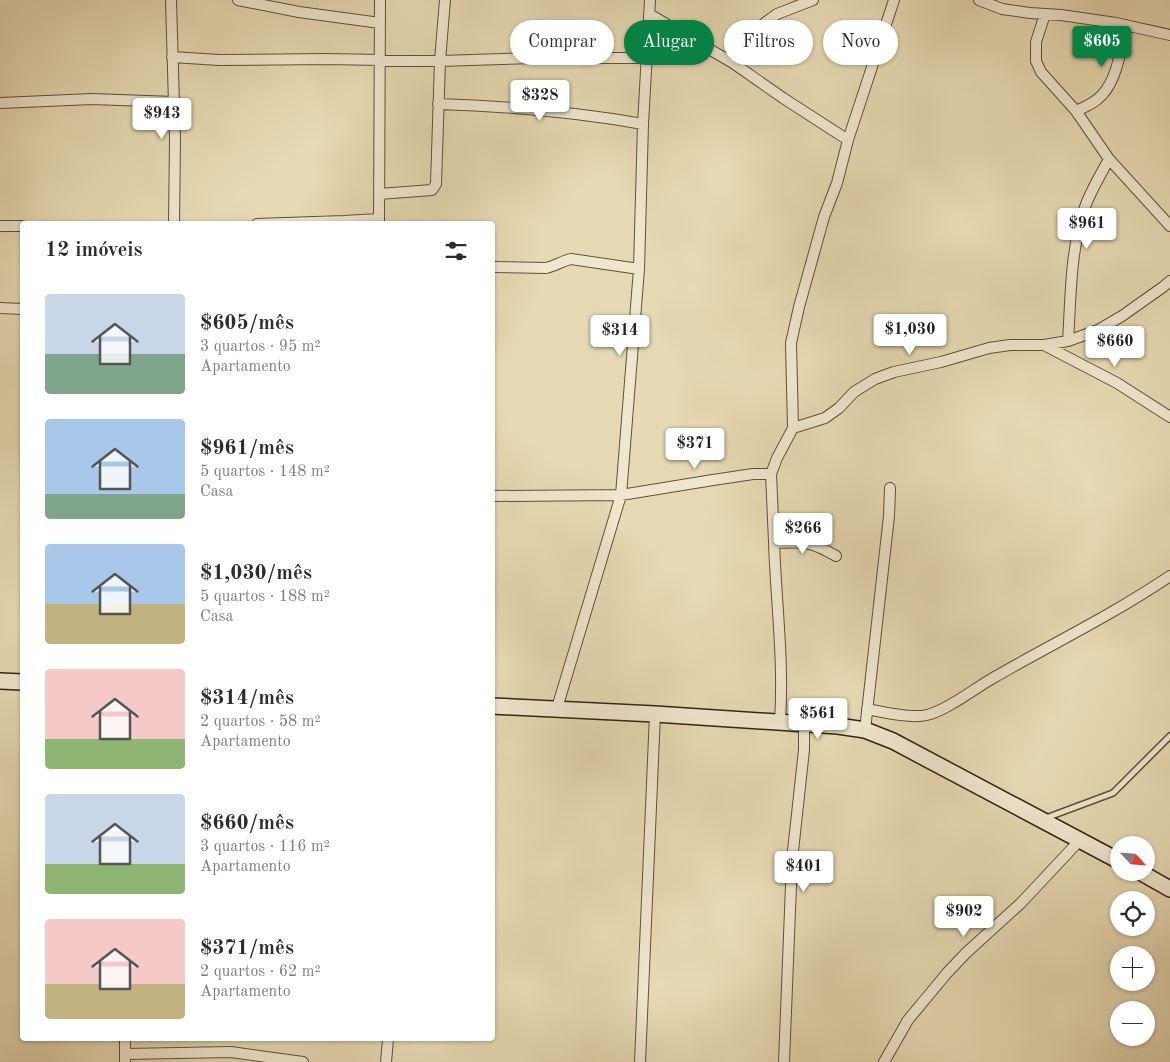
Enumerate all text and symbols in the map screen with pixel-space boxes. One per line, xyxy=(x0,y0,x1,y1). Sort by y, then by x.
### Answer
chip: Comprar xyxy=(510,20,614,65)
chip: Alugar xyxy=(624,20,714,65)
chip: Filtros xyxy=(724,20,813,65)
chip: Novo xyxy=(823,20,898,65)
pin: $605 xyxy=(1072,26,1132,68)
text: $605 xyxy=(1083,34,1121,50)
pin: $328 xyxy=(510,80,570,122)
text: $328 xyxy=(521,88,559,104)
pin: $943 xyxy=(132,98,192,140)
text: $943 xyxy=(143,106,181,122)
pin: $961 xyxy=(1057,208,1117,250)
text: $961 xyxy=(1068,216,1106,232)
icon: filters xyxy=(442,237,470,265)
text: 12 imóveis xyxy=(45,240,143,261)
text: $605/mês xyxy=(200,313,294,334)
icon: home xyxy=(85,314,145,374)
pin: $314 xyxy=(590,314,650,357)
pin: $1,030 xyxy=(869,314,951,356)
text: $1,030 xyxy=(885,322,935,338)
text: $314 xyxy=(601,323,639,339)
pin: $660 xyxy=(1085,326,1145,368)
text: $660 xyxy=(1096,334,1134,350)
text: 3 quartos · 95 m² xyxy=(200,339,321,355)
text: Apartamento xyxy=(200,359,291,375)
pin: $371 xyxy=(665,428,725,470)
text: $371 xyxy=(676,436,714,452)
text: $961/mês xyxy=(200,438,294,459)
icon: home xyxy=(85,439,145,499)
text: 5 quartos · 148 m² xyxy=(200,464,330,480)
text: Casa xyxy=(200,484,233,500)
pin: $266 xyxy=(773,512,833,555)
text: $266 xyxy=(784,521,822,537)
text: $1,030/mês xyxy=(200,563,312,584)
icon: home xyxy=(85,564,145,624)
text: 5 quartos · 188 m² xyxy=(200,589,330,605)
text: Casa xyxy=(200,609,233,625)
text: $314/mês xyxy=(200,688,294,709)
icon: home xyxy=(85,689,145,749)
pin: $561 xyxy=(788,698,848,740)
text: $561 xyxy=(799,706,837,722)
text: 2 quartos · 58 m² xyxy=(200,714,321,730)
text: Apartamento xyxy=(200,734,291,750)
text: $660/mês xyxy=(200,813,294,834)
icon: home xyxy=(85,814,145,874)
north arrow xyxy=(1110,836,1155,881)
map controls xyxy=(1110,836,1155,1046)
text: 3 quartos · 116 m² xyxy=(200,839,330,855)
pin: $401 xyxy=(774,850,834,893)
text: Apartamento xyxy=(200,859,291,875)
text: $401 xyxy=(785,859,823,875)
button: locate xyxy=(1110,891,1155,936)
pin: $902 xyxy=(934,896,994,938)
text: $902 xyxy=(945,904,983,920)
text: $371/mês xyxy=(200,938,294,959)
icon: home xyxy=(85,939,145,999)
button: + xyxy=(1110,946,1155,991)
text: 2 quartos · 62 m² xyxy=(200,964,321,980)
text: Apartamento xyxy=(200,984,291,1000)
button: − xyxy=(1110,1001,1155,1046)

